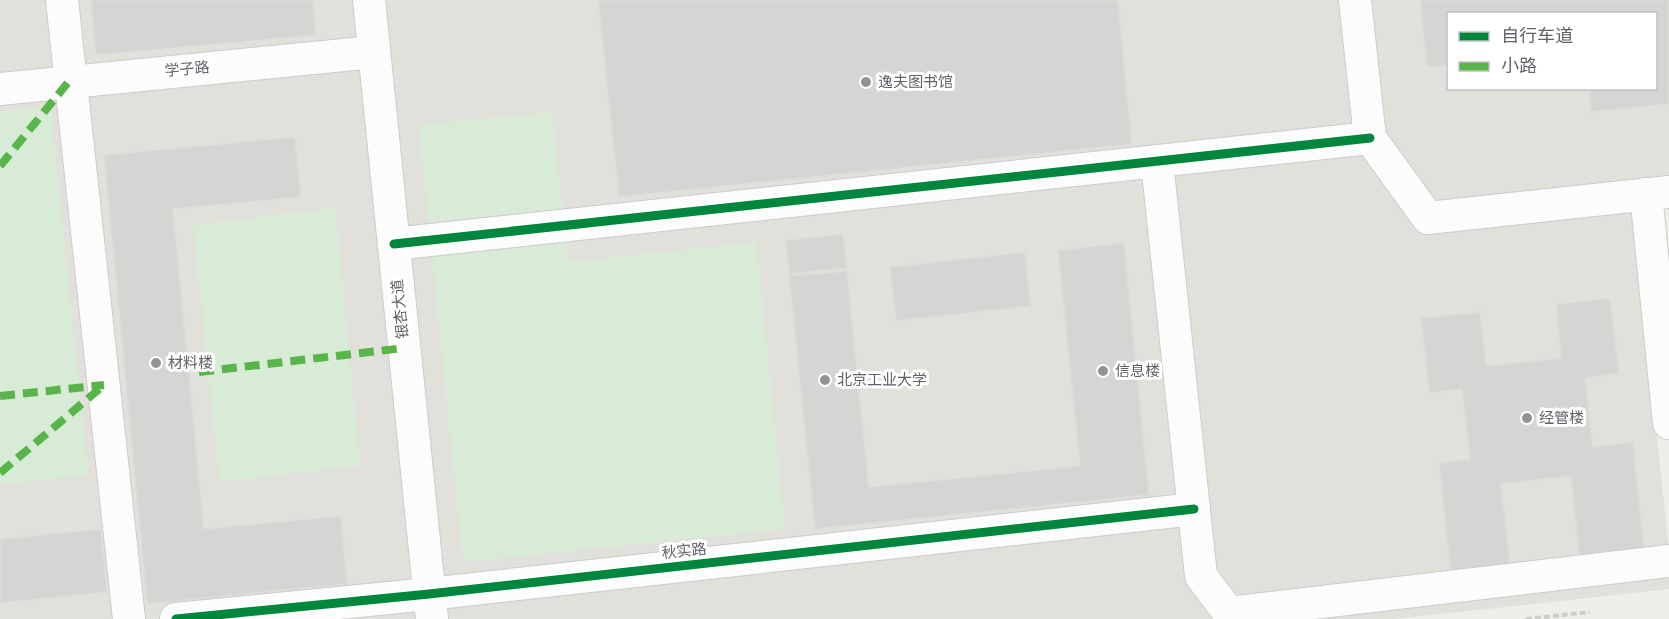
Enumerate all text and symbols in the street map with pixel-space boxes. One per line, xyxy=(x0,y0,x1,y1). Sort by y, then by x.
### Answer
legend xyxy=(1447,12,1657,90)
text: 自行车道 xyxy=(1501,26,1573,49)
text: 小路 xyxy=(1501,56,1537,79)
street label: 学子路 xyxy=(164,59,210,82)
place label: 逸夫图书馆 xyxy=(878,74,953,93)
marker: 逸夫图书馆 xyxy=(859,75,873,89)
street label: 银杏大道 xyxy=(389,278,414,340)
place label: 材料楼 xyxy=(168,354,213,374)
marker: 材料楼 xyxy=(149,356,163,370)
place label: 信息楼 xyxy=(1115,363,1160,382)
marker: 信息楼 xyxy=(1096,364,1110,378)
place label: 北京工业大学 xyxy=(837,371,927,391)
marker: 北京工业大学 xyxy=(818,373,832,387)
place label: 经管楼 xyxy=(1539,410,1584,429)
marker: 经管楼 xyxy=(1520,411,1534,425)
street label: 秋实路 xyxy=(661,541,708,564)

